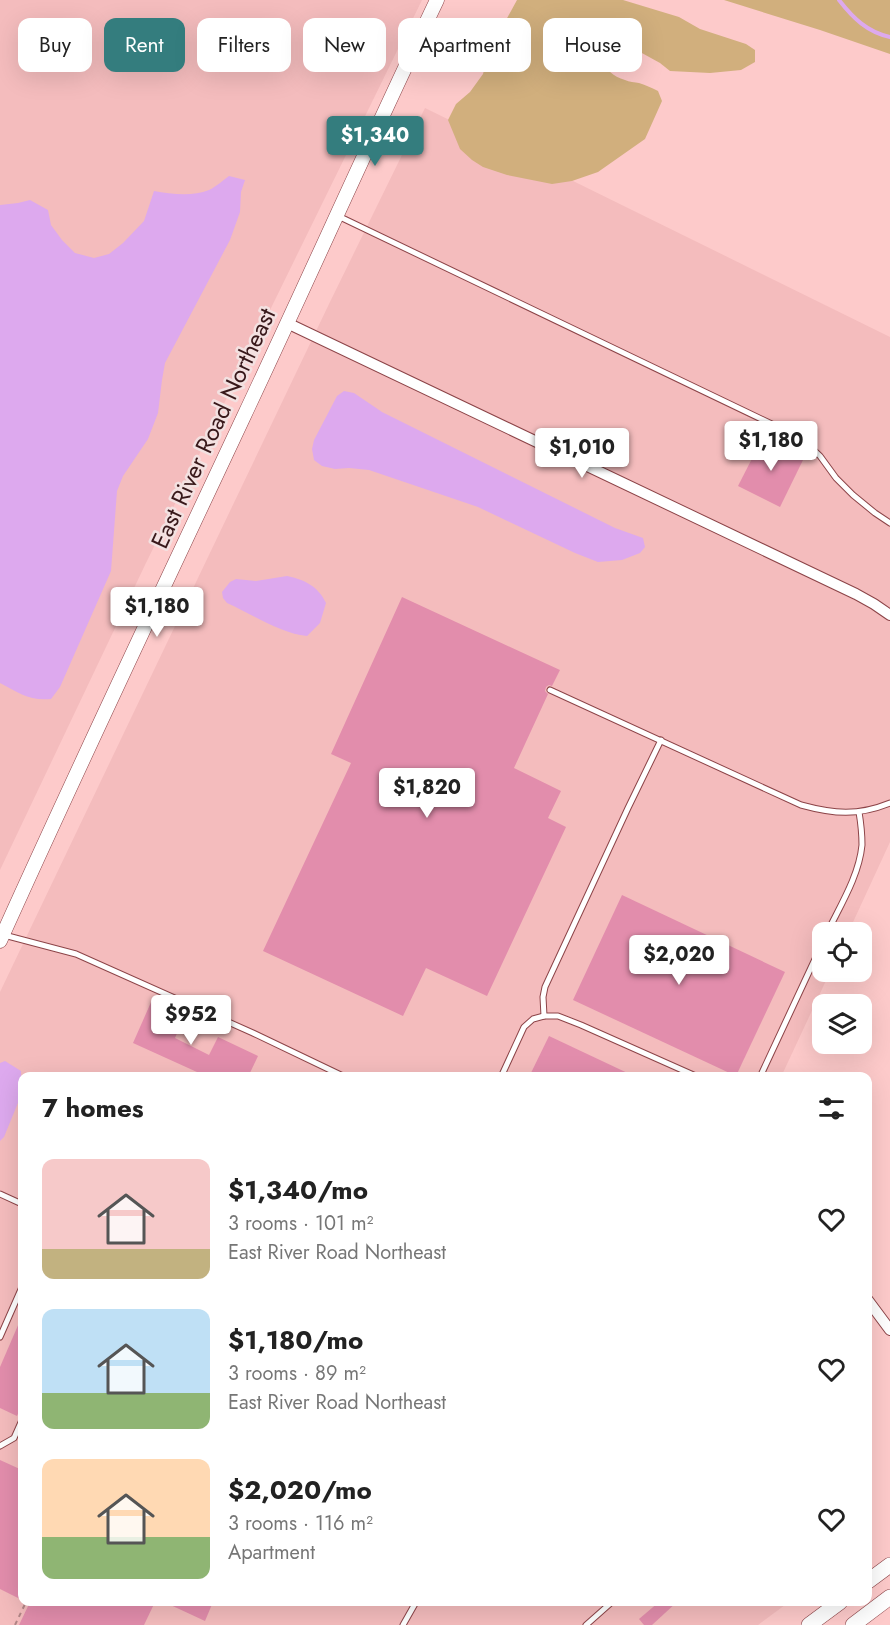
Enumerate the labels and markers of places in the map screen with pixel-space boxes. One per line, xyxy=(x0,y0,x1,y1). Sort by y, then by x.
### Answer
pin: $1,340 xyxy=(326,116,424,167)
pin: $1,180 xyxy=(722,421,820,472)
pin: $1,010 xyxy=(533,428,631,479)
pin: $1,180 xyxy=(108,587,206,638)
pin: $1,820 xyxy=(378,768,476,819)
pin: $2,020 xyxy=(630,935,728,986)
pin: $952 xyxy=(155,995,227,1046)

